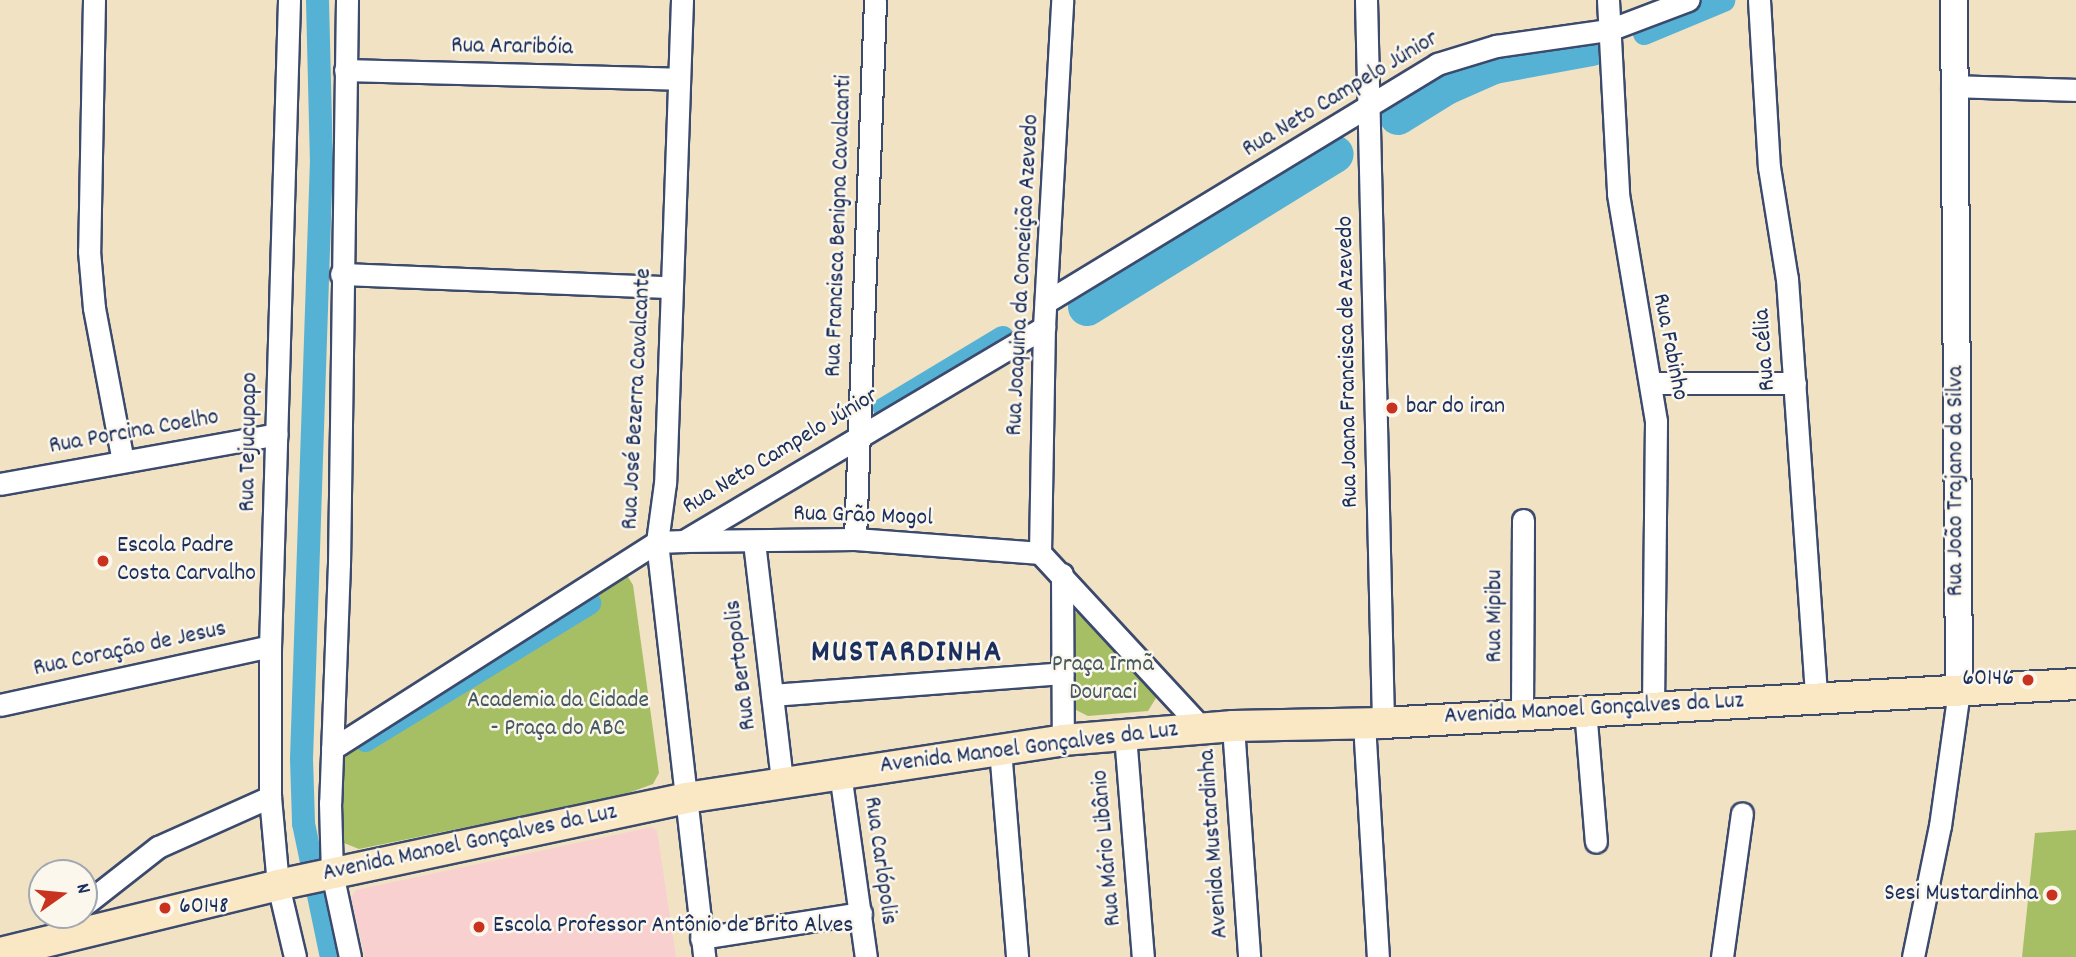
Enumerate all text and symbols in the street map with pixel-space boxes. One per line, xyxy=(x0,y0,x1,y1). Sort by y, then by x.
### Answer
street label: Rua Neto Campelo Júnior xyxy=(1238,25,1444,165)
street label: Rua Araribóia xyxy=(451,33,573,63)
street label: Rua Francisca Benigna Cavalcanti xyxy=(820,74,860,378)
street label: Rua Joaquina da Conceição Azevedo xyxy=(1001,113,1047,437)
street label: Rua Joana Francisca de Azevedo xyxy=(1332,216,1366,508)
street label: Rua José Bezerra Cavalcante xyxy=(617,268,659,530)
street label: Rua Fabinho xyxy=(1645,291,1693,403)
street label: Rua Célia xyxy=(1749,308,1783,392)
street label: Rua João Trajano da Silva xyxy=(1943,366,1971,596)
street label: Rua Tejucupapo xyxy=(234,372,266,512)
street label: Rua Neto Campelo Júnior xyxy=(678,382,884,522)
place label: bar do iran xyxy=(1406,394,1505,422)
marker: bar do iran xyxy=(1384,400,1400,416)
street label: Rua Porcina Coelho xyxy=(47,404,221,462)
street label: Rua Grão Mogol xyxy=(793,500,933,534)
place label: Escola Padre Costa Carvalho xyxy=(117,533,256,589)
marker: Escola Padre Costa Carvalho xyxy=(95,553,111,569)
street label: Rua Mipibu xyxy=(1482,569,1510,663)
street label: Rua Bertopolis xyxy=(720,598,764,732)
street label: Rua Coração de Jesus xyxy=(31,615,229,685)
district label: MUSTARDINHA xyxy=(812,635,1002,673)
park label: Praça Irmã Douraci xyxy=(1052,652,1154,708)
place label: 60146 xyxy=(1962,666,2014,694)
marker: 60146 xyxy=(2020,672,2036,688)
park label: Academia da Cidade - Praça do ABC xyxy=(467,688,649,744)
street label: Avenida Manoel Gonçalves da Luz xyxy=(1443,688,1745,732)
street label: Avenida Manoel Gonçalves da Luz xyxy=(878,716,1180,782)
street label: Avenida Mustardinha xyxy=(1194,748,1236,940)
street label: Rua Mário Libânio xyxy=(1087,769,1129,927)
street label: Rua Carlópolis xyxy=(856,795,902,927)
street label: Avenida Manoel Gonçalves da Luz xyxy=(320,799,620,889)
north arrow xyxy=(28,859,98,929)
text: N xyxy=(68,881,96,897)
place label: Sesi Mustardinha xyxy=(1884,881,2038,909)
marker: Sesi Mustardinha xyxy=(2044,887,2060,903)
place label: 60148 xyxy=(179,894,229,922)
marker: 60148 xyxy=(157,900,173,916)
place label: Escola Professor Antônio de Brito Alves xyxy=(493,913,853,941)
marker: Escola Professor Antônio de Brito Alves xyxy=(471,919,487,935)

